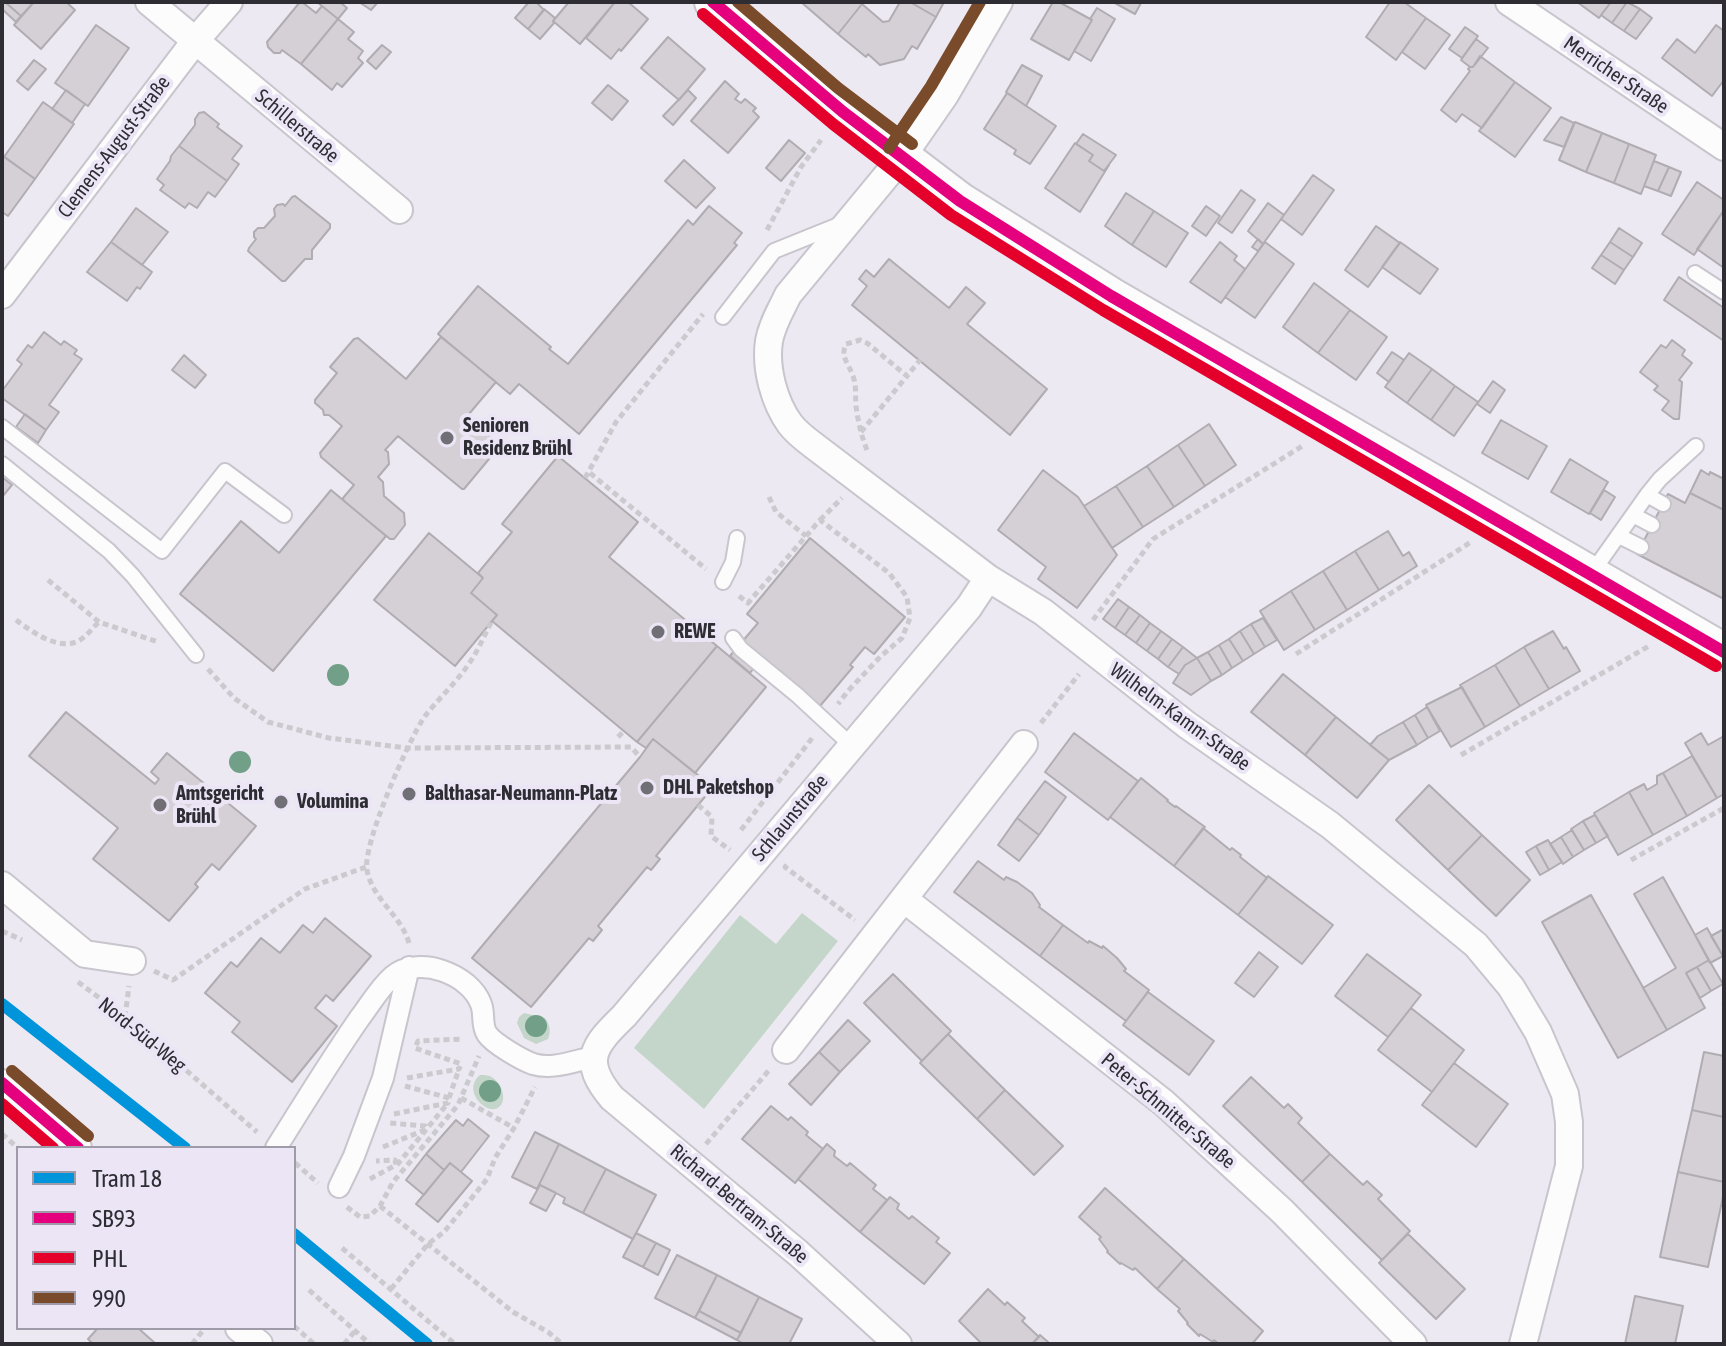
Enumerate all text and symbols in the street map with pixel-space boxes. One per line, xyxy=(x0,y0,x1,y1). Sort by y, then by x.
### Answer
street label: Merricher Straße xyxy=(1559,31,1673,119)
street label: Clemens-August-Straße xyxy=(53,71,175,223)
street label: Schillerstraße xyxy=(250,84,344,168)
place label: Senioren Residenz Brühl xyxy=(463,414,572,461)
marker: Senioren Residenz Brühl xyxy=(438,429,456,447)
place label: REWE xyxy=(674,620,716,644)
marker: REWE xyxy=(649,623,667,641)
street label: Wilhelm-Kamm-Straße xyxy=(1105,658,1255,776)
street label: Schlaunstraße xyxy=(747,770,833,866)
place label: DHL Paketshop xyxy=(663,776,774,800)
marker: DHL Paketshop xyxy=(638,779,656,797)
place label: Amtsgericht Brühl xyxy=(176,782,264,829)
place label: Balthasar-Neumann-Platz xyxy=(425,782,617,806)
marker: Balthasar-Neumann-Platz xyxy=(400,785,418,803)
place label: Volumina xyxy=(297,790,369,814)
marker: Volumina xyxy=(272,793,290,811)
marker: Amtsgericht Brühl xyxy=(151,796,169,814)
street label: Nord-Süd-Weg xyxy=(93,992,191,1078)
street label: Peter-Schmitter-Straße xyxy=(1096,1048,1240,1174)
street label: Richard-Bertram-Straße xyxy=(665,1139,813,1269)
legend xyxy=(16,1146,296,1330)
text: Tram 18 xyxy=(92,1165,162,1192)
text: SB93 xyxy=(92,1205,136,1232)
text: PHL xyxy=(92,1245,127,1272)
text: 990 xyxy=(92,1285,126,1312)

